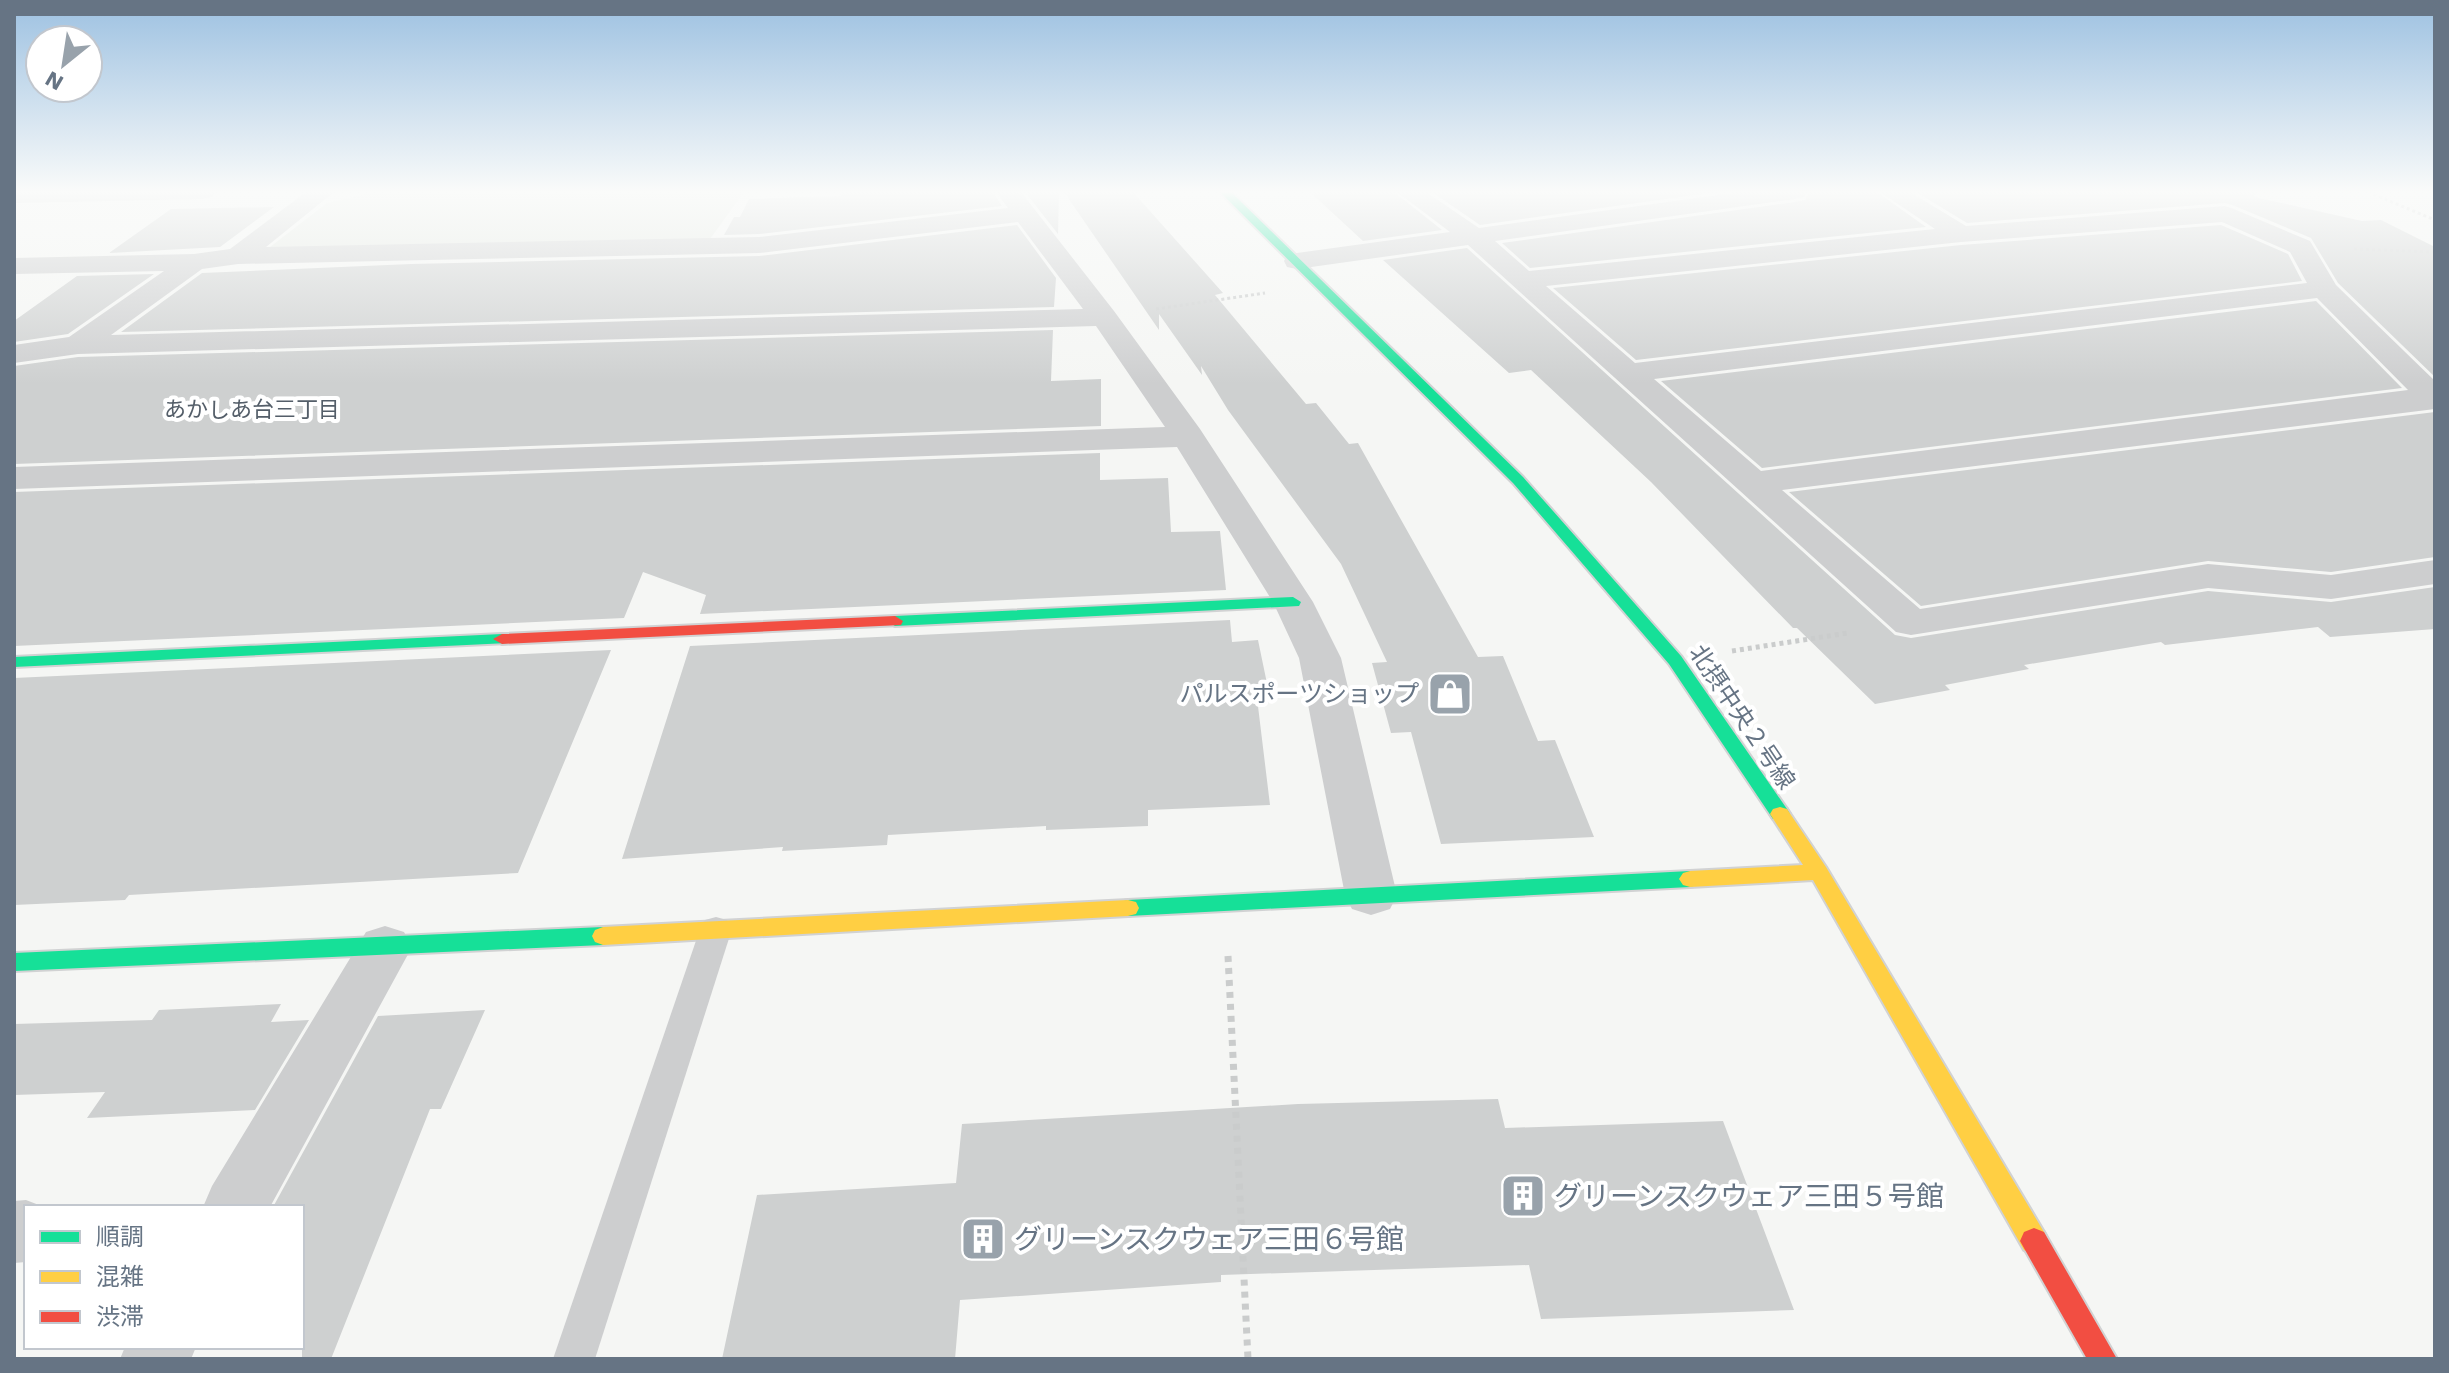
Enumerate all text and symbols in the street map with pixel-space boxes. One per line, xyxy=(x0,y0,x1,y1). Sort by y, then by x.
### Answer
north arrow xyxy=(24,24,104,104)
text: N xyxy=(41,66,68,96)
district label: あかしあ台三丁目 xyxy=(164,397,340,422)
street label: 北摂中央２号線 xyxy=(1683,640,1801,794)
shop icon: パルスポーツショップ xyxy=(1426,670,1474,718)
place label: パルスポーツショップ xyxy=(1179,680,1419,708)
building icon: グリーンスクウェア三田５号館 xyxy=(1499,1172,1547,1220)
place label: グリーンスクウェア三田５号館 xyxy=(1554,1180,1944,1213)
legend xyxy=(24,1205,304,1349)
building icon: グリーンスクウェア三田６号館 xyxy=(959,1215,1007,1263)
text: 順調 xyxy=(96,1223,144,1251)
place label: グリーンスクウェア三田６号館 xyxy=(1014,1223,1404,1256)
text: 混雑 xyxy=(96,1263,144,1291)
text: 渋滞 xyxy=(96,1303,144,1331)

